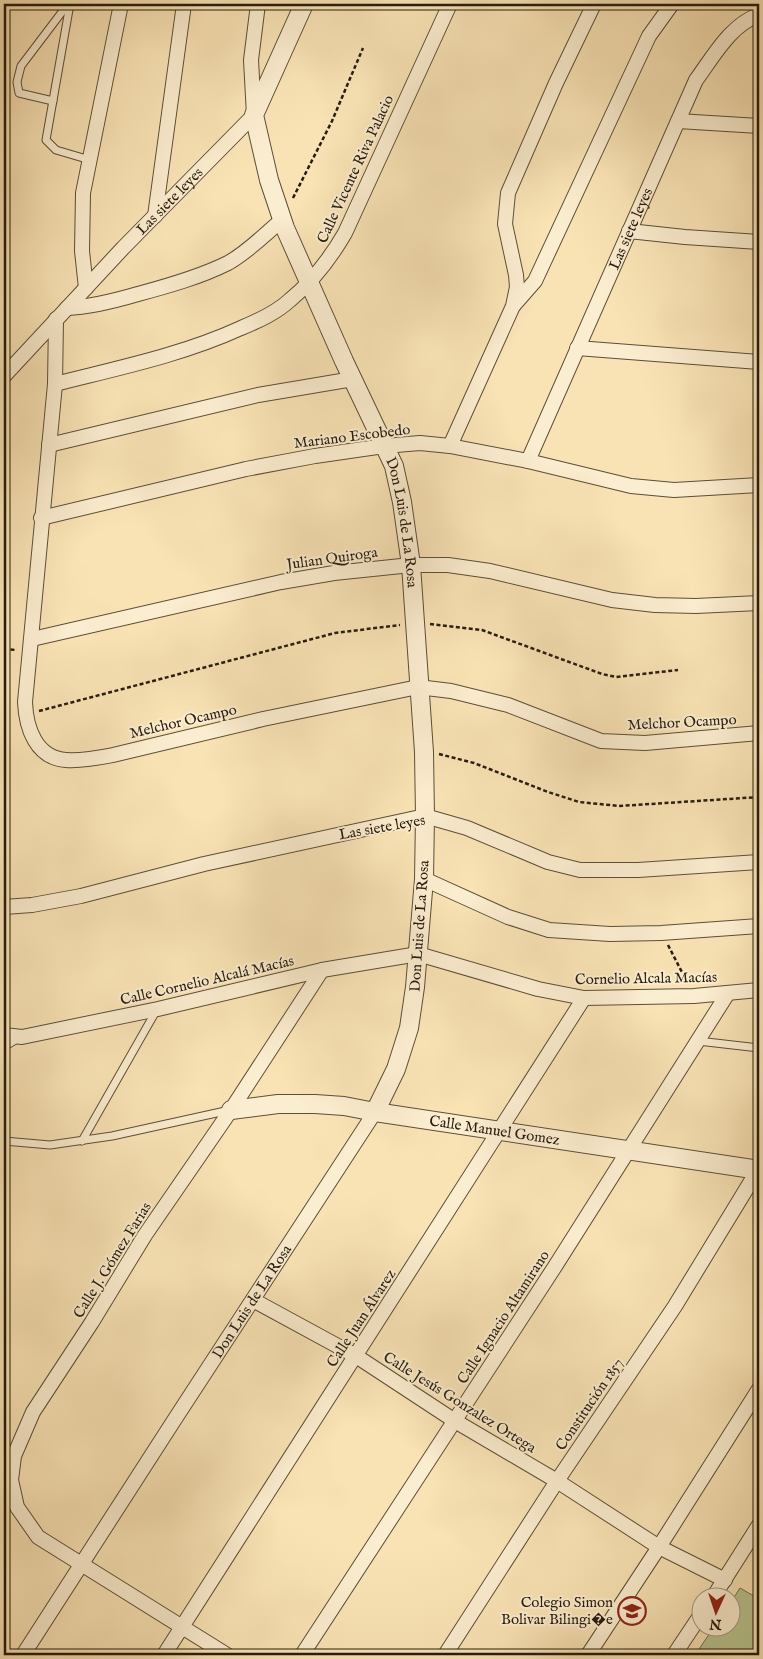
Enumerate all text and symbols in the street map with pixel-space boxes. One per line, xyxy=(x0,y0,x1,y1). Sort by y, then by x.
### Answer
street label: Calle Vicente Riva Palacio xyxy=(313,92,398,246)
street label: Las siete leyes xyxy=(132,163,207,239)
street label: Las siete leyes xyxy=(605,185,657,273)
street label: Mariano Escobedo xyxy=(293,420,411,453)
street label: Don Luis de La Rosa xyxy=(381,454,422,589)
street label: Julian Quiroga xyxy=(283,543,379,575)
street label: Melchor Ocampo xyxy=(128,700,238,743)
street label: Melchor Ocampo xyxy=(627,710,737,735)
street label: Las siete leyes xyxy=(337,811,427,844)
street label: Don Luis de La Rosa xyxy=(405,859,434,993)
street label: Calle Cornelio Alcalá Macías xyxy=(118,951,296,1010)
street label: Cornelio Alcala Macías xyxy=(575,968,717,989)
street label: Calle Manuel Gomez xyxy=(428,1111,561,1150)
street label: Calle J. Gómez Farias xyxy=(69,1199,156,1322)
street label: Don Luis de La Rosa xyxy=(208,1241,296,1362)
street label: Calle Ignacio Altamirano xyxy=(453,1247,554,1388)
street label: Calle Juan Álvarez xyxy=(323,1266,400,1371)
street label: Calle Jesús Gonzalez Ortega xyxy=(380,1348,540,1458)
street label: Constitución 1857 xyxy=(551,1354,627,1454)
north arrow xyxy=(690,1586,740,1636)
place label: Colegio Simon Bolivar Bilingi�e xyxy=(501,1593,613,1629)
school or university icon: Colegio Simon Bolivar Bilingi�e xyxy=(617,1596,647,1626)
text: N xyxy=(709,1615,723,1633)

